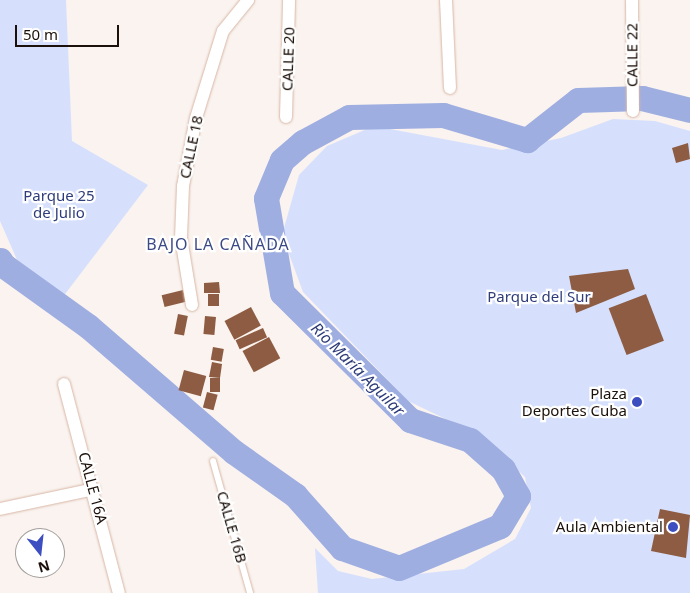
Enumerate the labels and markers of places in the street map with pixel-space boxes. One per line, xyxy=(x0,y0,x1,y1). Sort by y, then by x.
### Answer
place label: Plaza Deportes Cuba xyxy=(522,384,627,419)
marker: Plaza Deportes Cuba xyxy=(631,396,643,408)
place label: Aula Ambiental xyxy=(556,518,663,536)
marker: Aula Ambiental xyxy=(667,521,679,533)

